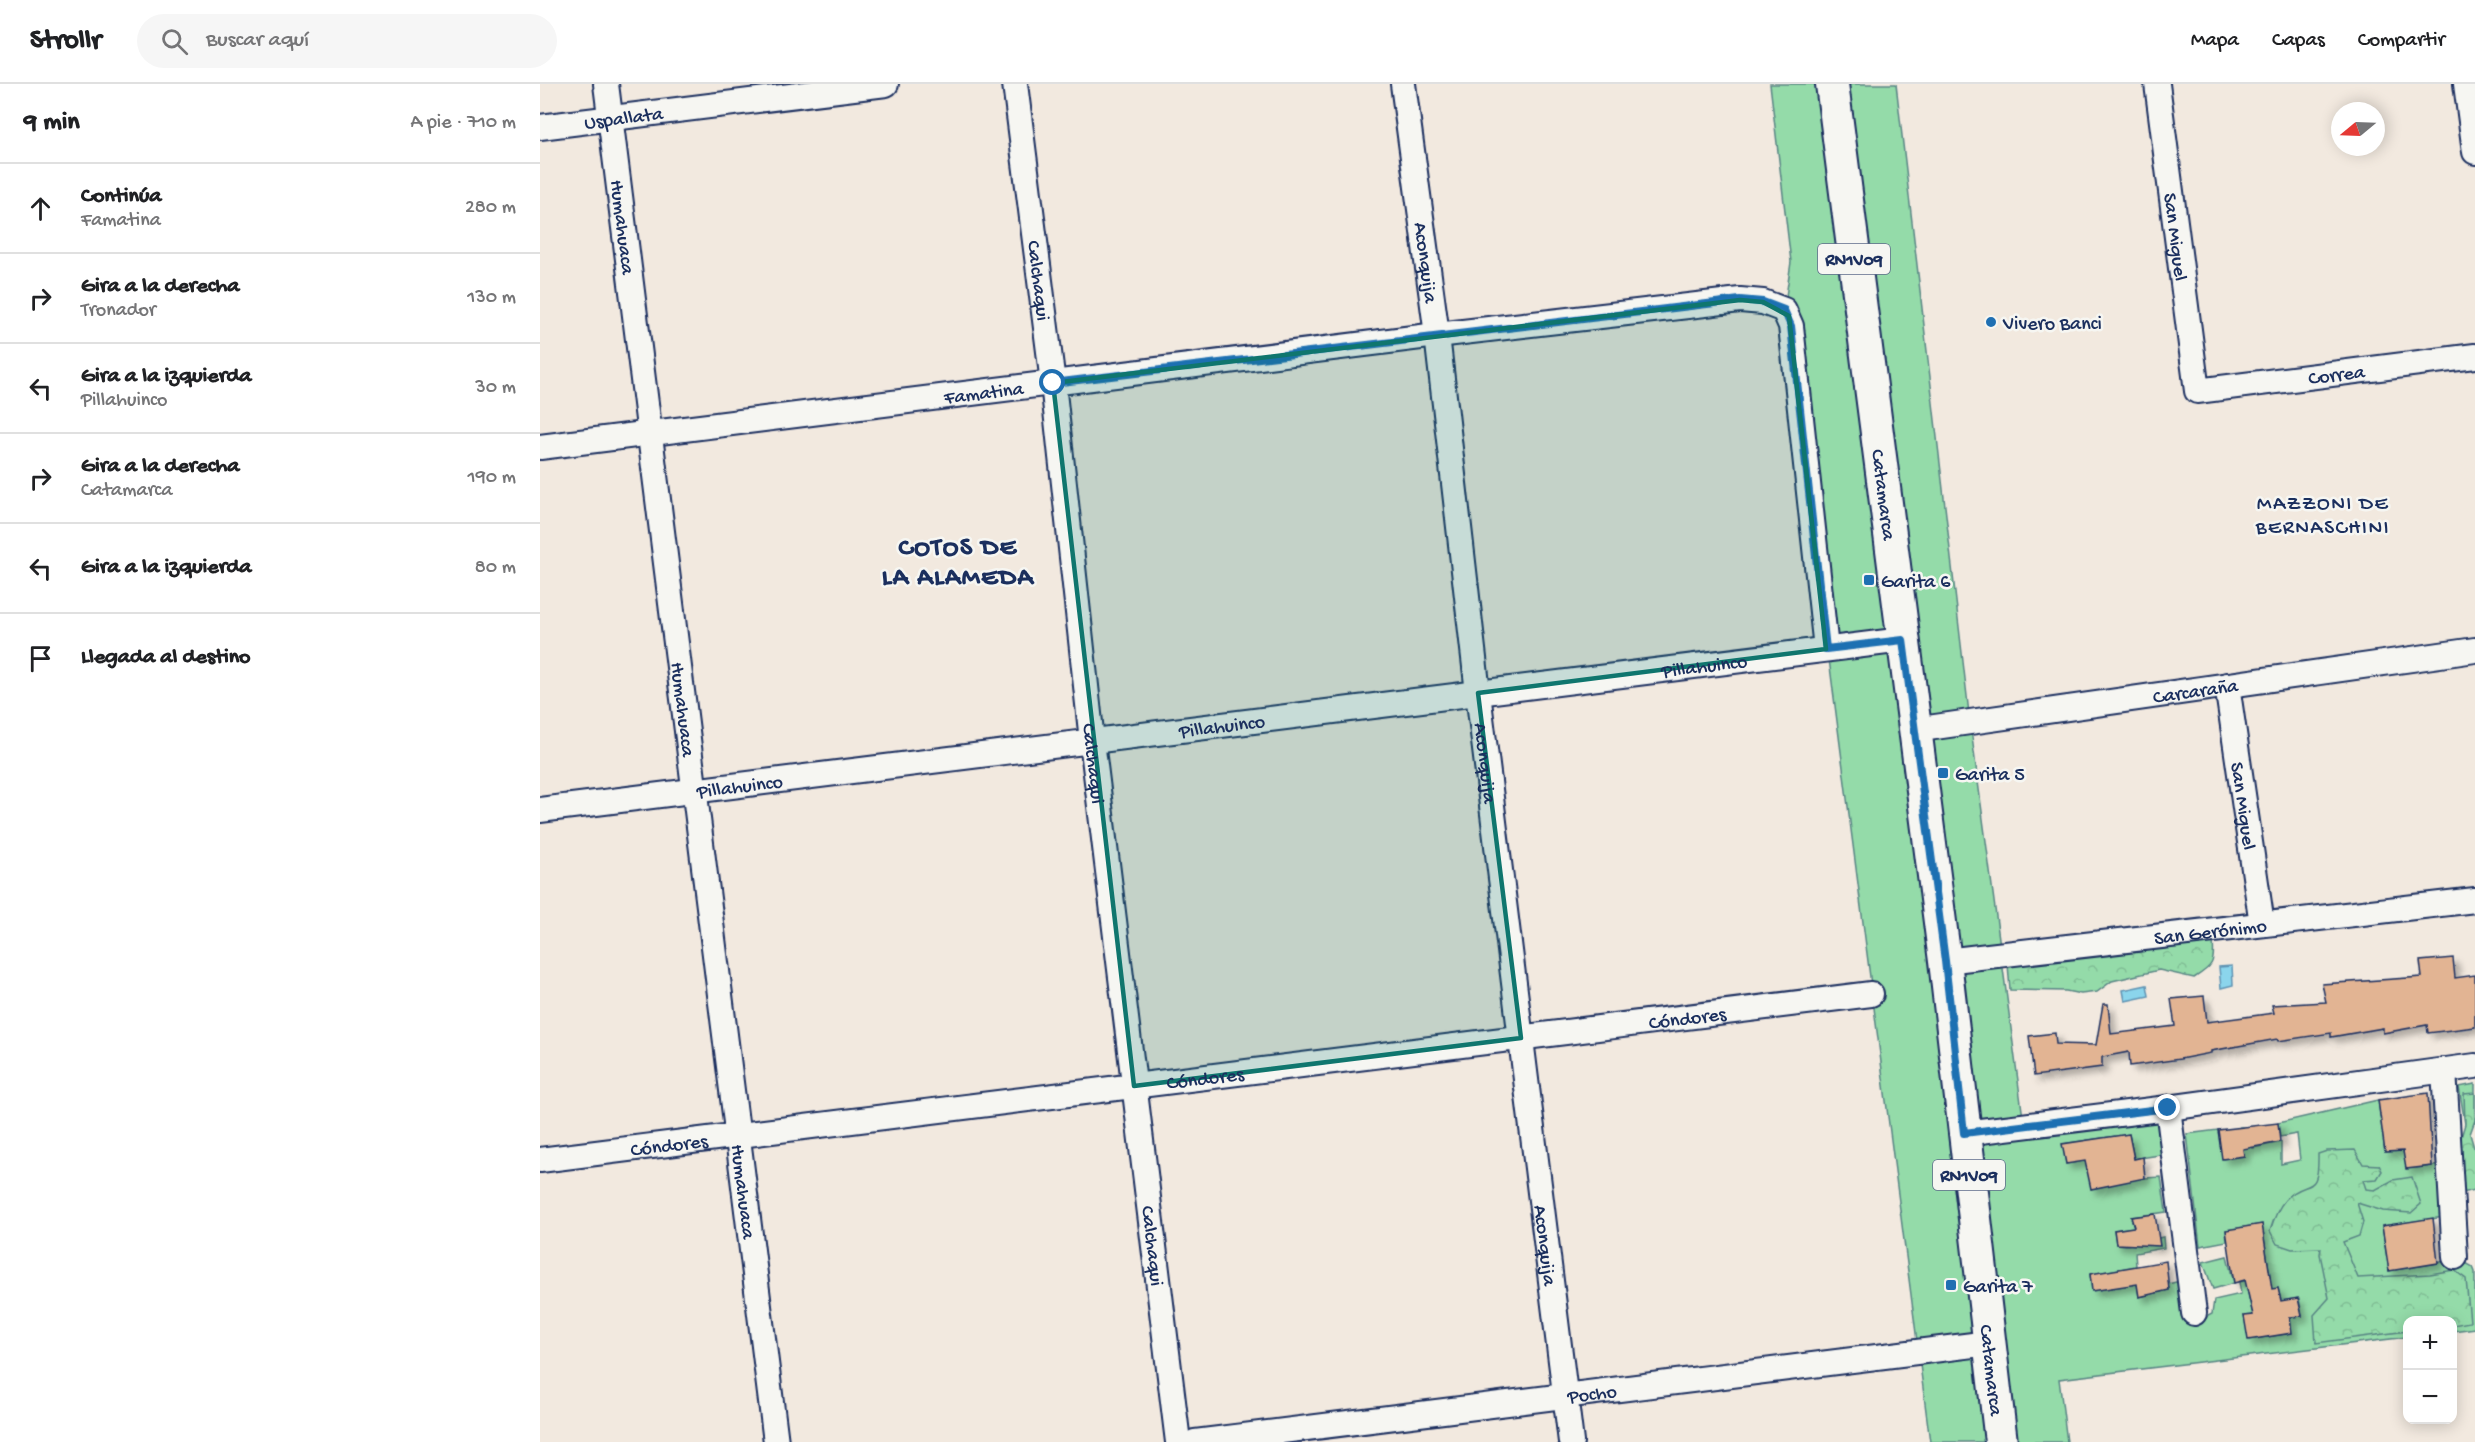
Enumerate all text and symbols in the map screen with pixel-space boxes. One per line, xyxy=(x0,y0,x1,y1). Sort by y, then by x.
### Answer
search box xyxy=(137,14,557,68)
text: Strollr xyxy=(30,25,101,58)
icon: search xyxy=(158,25,191,58)
text: Buscar aquí xyxy=(206,28,309,54)
text: Mapa xyxy=(2191,29,2239,54)
text: Capas xyxy=(2272,29,2325,54)
text: Compartir xyxy=(2358,29,2445,54)
north arrow xyxy=(2331,102,2385,156)
street label: Uspallata xyxy=(583,104,665,136)
text: 9 min xyxy=(24,108,80,139)
text: A pie · 710 m xyxy=(410,112,516,135)
street label: Humahuaca xyxy=(603,179,638,277)
text: Continúa xyxy=(81,184,162,210)
icon: ahead xyxy=(24,192,57,225)
street label: San Miguel xyxy=(2156,192,2191,282)
text: 280 m xyxy=(465,197,516,220)
text: Famatina xyxy=(81,210,161,233)
street label: Aconquija xyxy=(1407,221,1441,305)
street label: Calchaqui xyxy=(1020,239,1053,322)
road number: RN1V09 xyxy=(1818,244,1890,274)
text: Gira a la derecha xyxy=(81,274,239,300)
icon: right xyxy=(24,282,57,315)
text: 130 m xyxy=(467,287,516,310)
text: Tronador xyxy=(81,300,156,323)
place label: Vivero Banci xyxy=(2002,314,2102,337)
marker: Vivero Banci xyxy=(1984,315,1998,329)
street label: Correa xyxy=(2307,362,2367,392)
text: Gira a la izquierda xyxy=(81,364,252,390)
route start xyxy=(1039,369,1065,395)
icon: left xyxy=(24,372,57,405)
text: 30 m xyxy=(475,377,516,400)
street label: Famatina xyxy=(942,379,1026,412)
text: Pillahuinco xyxy=(81,390,167,413)
street label: Catamarca xyxy=(1864,448,1899,543)
text: Gira a la derecha xyxy=(81,454,239,480)
icon: right xyxy=(24,462,57,495)
text: 190 m xyxy=(468,467,516,490)
text: Catamarca xyxy=(81,480,173,503)
district label: MAZZONI DE BERNASCHINI xyxy=(2255,493,2390,542)
district label: COTOS DE LA ALAMEDA xyxy=(882,534,1035,595)
icon: left xyxy=(24,552,57,585)
text: Gira a la izquierda xyxy=(81,555,252,581)
text: 80 m xyxy=(475,557,516,580)
place label: Garita 6 xyxy=(1881,572,1951,595)
marker: Garita 6 xyxy=(1862,573,1876,587)
icon: arrive xyxy=(24,642,57,675)
text: Llegada al destino xyxy=(81,645,251,671)
street label: Pillahuinco xyxy=(1659,652,1749,685)
street label: Humahuaca xyxy=(663,661,698,759)
street label: Carcaraña xyxy=(2152,676,2241,711)
street label: Pillahuinco xyxy=(1177,712,1266,745)
street label: Calchaqui xyxy=(1075,722,1108,805)
street label: Aconquija xyxy=(1467,722,1500,806)
street label: San Miguel xyxy=(2223,761,2259,852)
place label: Garita 5 xyxy=(1955,765,2025,788)
marker: Garita 5 xyxy=(1936,766,1950,780)
street label: Pillahuinco xyxy=(695,772,784,805)
street label: San Gerónimo xyxy=(2153,916,2268,952)
street label: Cóndores xyxy=(1648,1004,1728,1037)
street label: Cóndores xyxy=(1165,1064,1246,1097)
route end xyxy=(2154,1094,2180,1120)
street label: Cóndores xyxy=(629,1131,710,1164)
street label: Humahuaca xyxy=(724,1143,759,1241)
road number: RN1V09 xyxy=(1933,1160,2005,1190)
street label: Aconquija xyxy=(1527,1204,1560,1288)
street label: Calchaqui xyxy=(1134,1205,1167,1288)
place label: Garita 7 xyxy=(1963,1277,2033,1300)
marker: Garita 7 xyxy=(1944,1278,1958,1292)
map controls xyxy=(2403,1316,2457,1424)
button: + xyxy=(2403,1316,2457,1370)
street label: Catamarca xyxy=(1972,1324,2006,1418)
button: − xyxy=(2403,1370,2457,1424)
street label: Pocho xyxy=(1565,1382,1618,1411)

